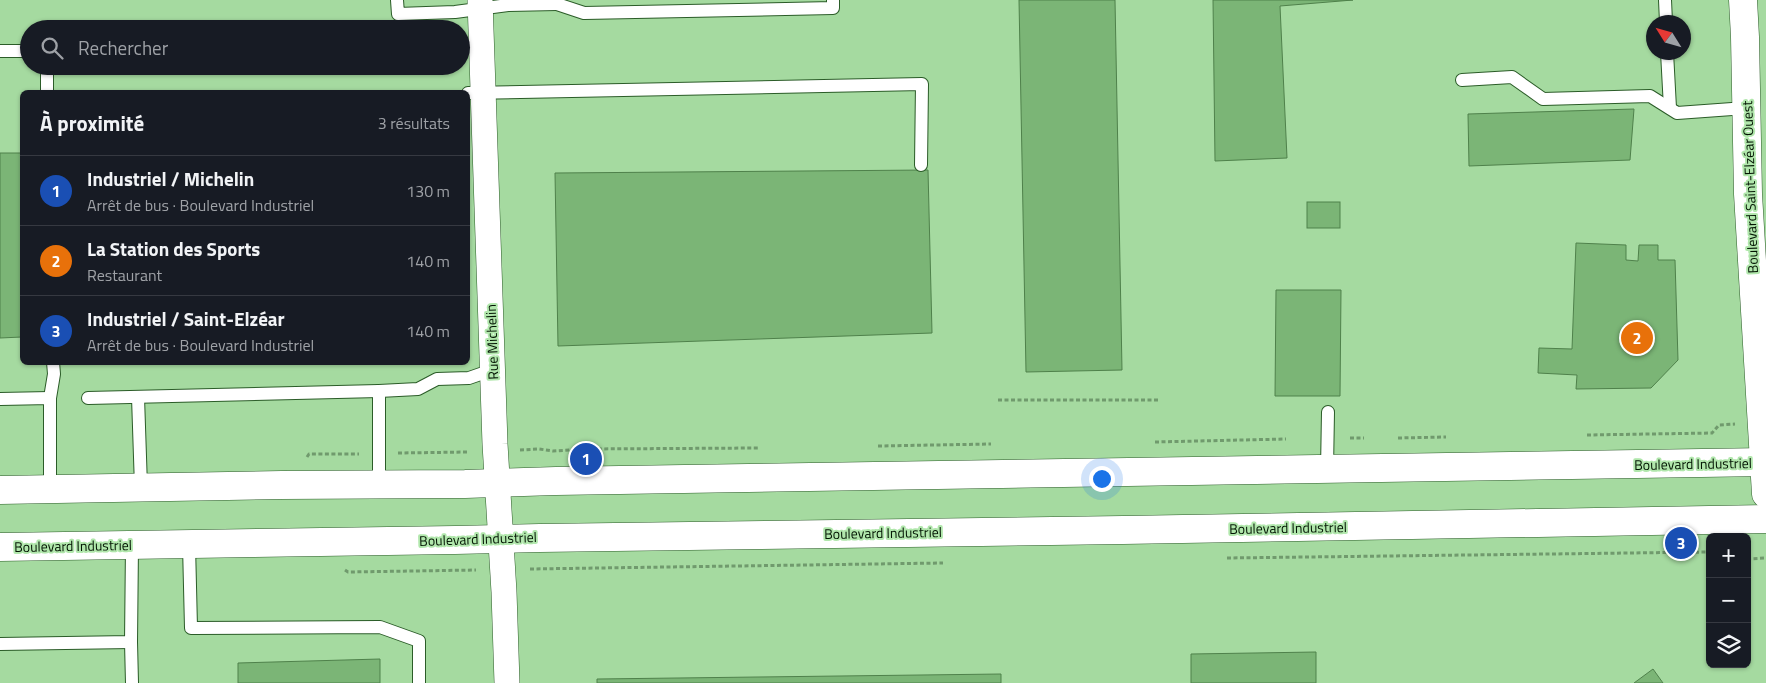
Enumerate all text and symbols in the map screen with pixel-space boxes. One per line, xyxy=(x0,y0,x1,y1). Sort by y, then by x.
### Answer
north arrow xyxy=(1646,15,1691,60)
search box xyxy=(20,20,470,75)
text: Rechercher xyxy=(78,33,168,62)
icon: search xyxy=(38,34,66,62)
street label: Boulevard Saint-Elzéar Ouest xyxy=(1736,100,1763,274)
text: À proximité xyxy=(40,107,144,139)
text: 3 résultats xyxy=(378,111,450,135)
text: Industriel / Michelin xyxy=(87,164,254,193)
text: 1 xyxy=(52,179,60,203)
text: 130 m xyxy=(406,179,450,203)
text: Arrêt de bus · Boulevard Industriel xyxy=(87,193,314,217)
text: La Station des Sports xyxy=(87,234,260,263)
text: 2 xyxy=(52,249,60,273)
text: 140 m xyxy=(406,249,450,273)
text: Restaurant xyxy=(87,263,162,287)
text: Industriel / Saint-Elzéar xyxy=(87,304,285,333)
street label: Rue Michelin xyxy=(480,304,503,380)
text: 3 xyxy=(52,319,60,343)
text: 140 m xyxy=(406,319,450,343)
pin: 2 xyxy=(1621,319,1653,357)
text: Arrêt de bus · Boulevard Industriel xyxy=(87,333,314,357)
pin: 1 xyxy=(570,440,602,478)
street label: Boulevard Industriel xyxy=(1634,452,1752,475)
your location xyxy=(1089,466,1115,492)
street label: Boulevard Industriel xyxy=(1229,516,1347,539)
street label: Boulevard Industriel xyxy=(824,521,942,544)
pin: 3 xyxy=(1665,524,1697,562)
street label: Boulevard Industriel xyxy=(419,526,537,551)
map controls xyxy=(1706,533,1751,668)
button: + xyxy=(1706,533,1751,578)
street label: Boulevard Industriel xyxy=(14,534,132,557)
button: − xyxy=(1706,578,1751,623)
button: layers xyxy=(1706,623,1751,668)

